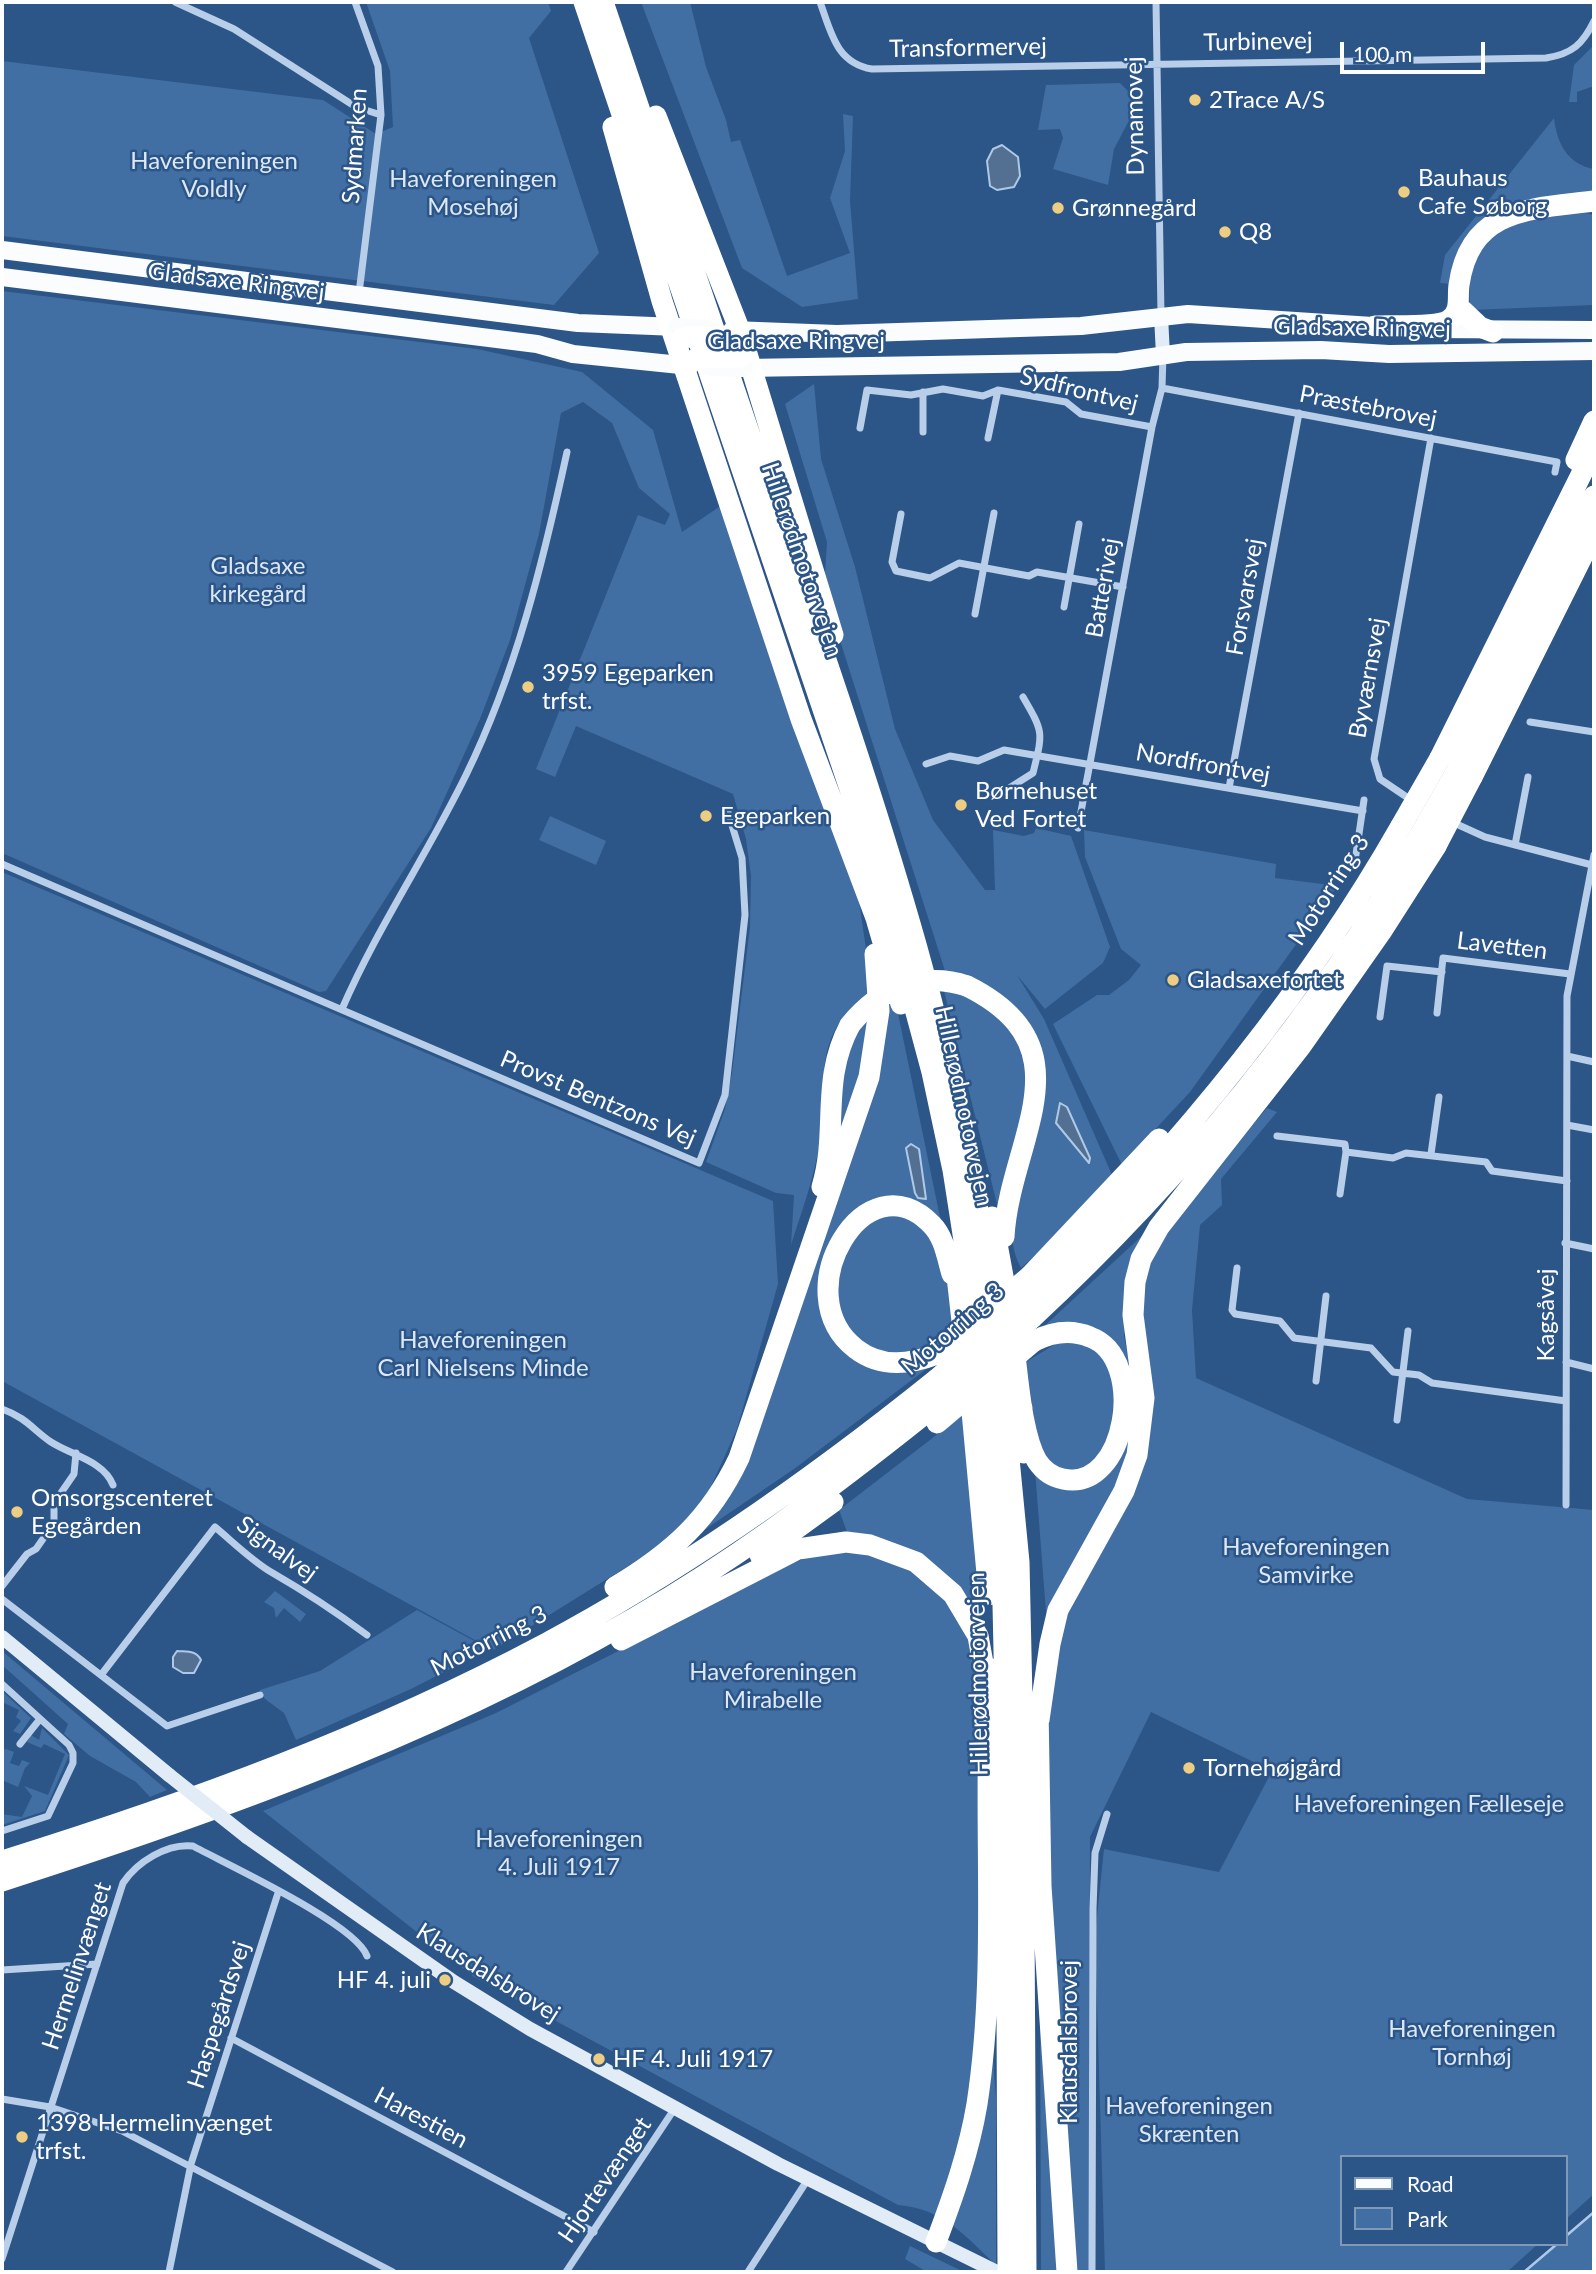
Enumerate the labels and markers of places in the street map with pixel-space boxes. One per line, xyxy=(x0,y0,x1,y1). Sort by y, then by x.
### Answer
place label: 2Trace A/S xyxy=(1209,86,1325,114)
marker: 2Trace A/S xyxy=(1187,92,1203,108)
place label: Bauhaus Cafe Søborg xyxy=(1418,164,1547,220)
marker: Bauhaus Cafe Søborg xyxy=(1396,184,1412,200)
place label: Grønnegård xyxy=(1072,194,1197,222)
marker: Grønnegård xyxy=(1050,200,1066,216)
place label: Q8 xyxy=(1239,218,1272,246)
marker: Q8 xyxy=(1217,224,1233,240)
place label: 3959 Egeparken trfst. xyxy=(542,659,714,715)
marker: 3959 Egeparken trfst. xyxy=(520,679,536,695)
place label: Børnehuset Ved Fortet xyxy=(975,777,1097,833)
marker: Børnehuset Ved Fortet xyxy=(953,797,969,813)
place label: Egeparken xyxy=(720,802,830,830)
marker: Egeparken xyxy=(698,808,714,824)
place label: Gladsaxefortet xyxy=(1187,966,1342,994)
marker: Gladsaxefortet xyxy=(1165,972,1181,988)
place label: Omsorgscenteret Egegården xyxy=(31,1484,213,1540)
marker: Omsorgscenteret Egegården xyxy=(9,1504,25,1520)
place label: Tornehøjgård xyxy=(1203,1754,1342,1782)
marker: Tornehøjgård xyxy=(1181,1760,1197,1776)
place label: HF 4. juli xyxy=(337,1966,431,1994)
marker: HF 4. juli xyxy=(437,1972,453,1988)
place label: HF 4. Juli 1917 xyxy=(613,2045,773,2073)
marker: HF 4. Juli 1917 xyxy=(591,2051,607,2067)
place label: 1398 Hermelinvænget trfst. xyxy=(36,2109,272,2165)
marker: 1398 Hermelinvænget trfst. xyxy=(14,2129,30,2145)

